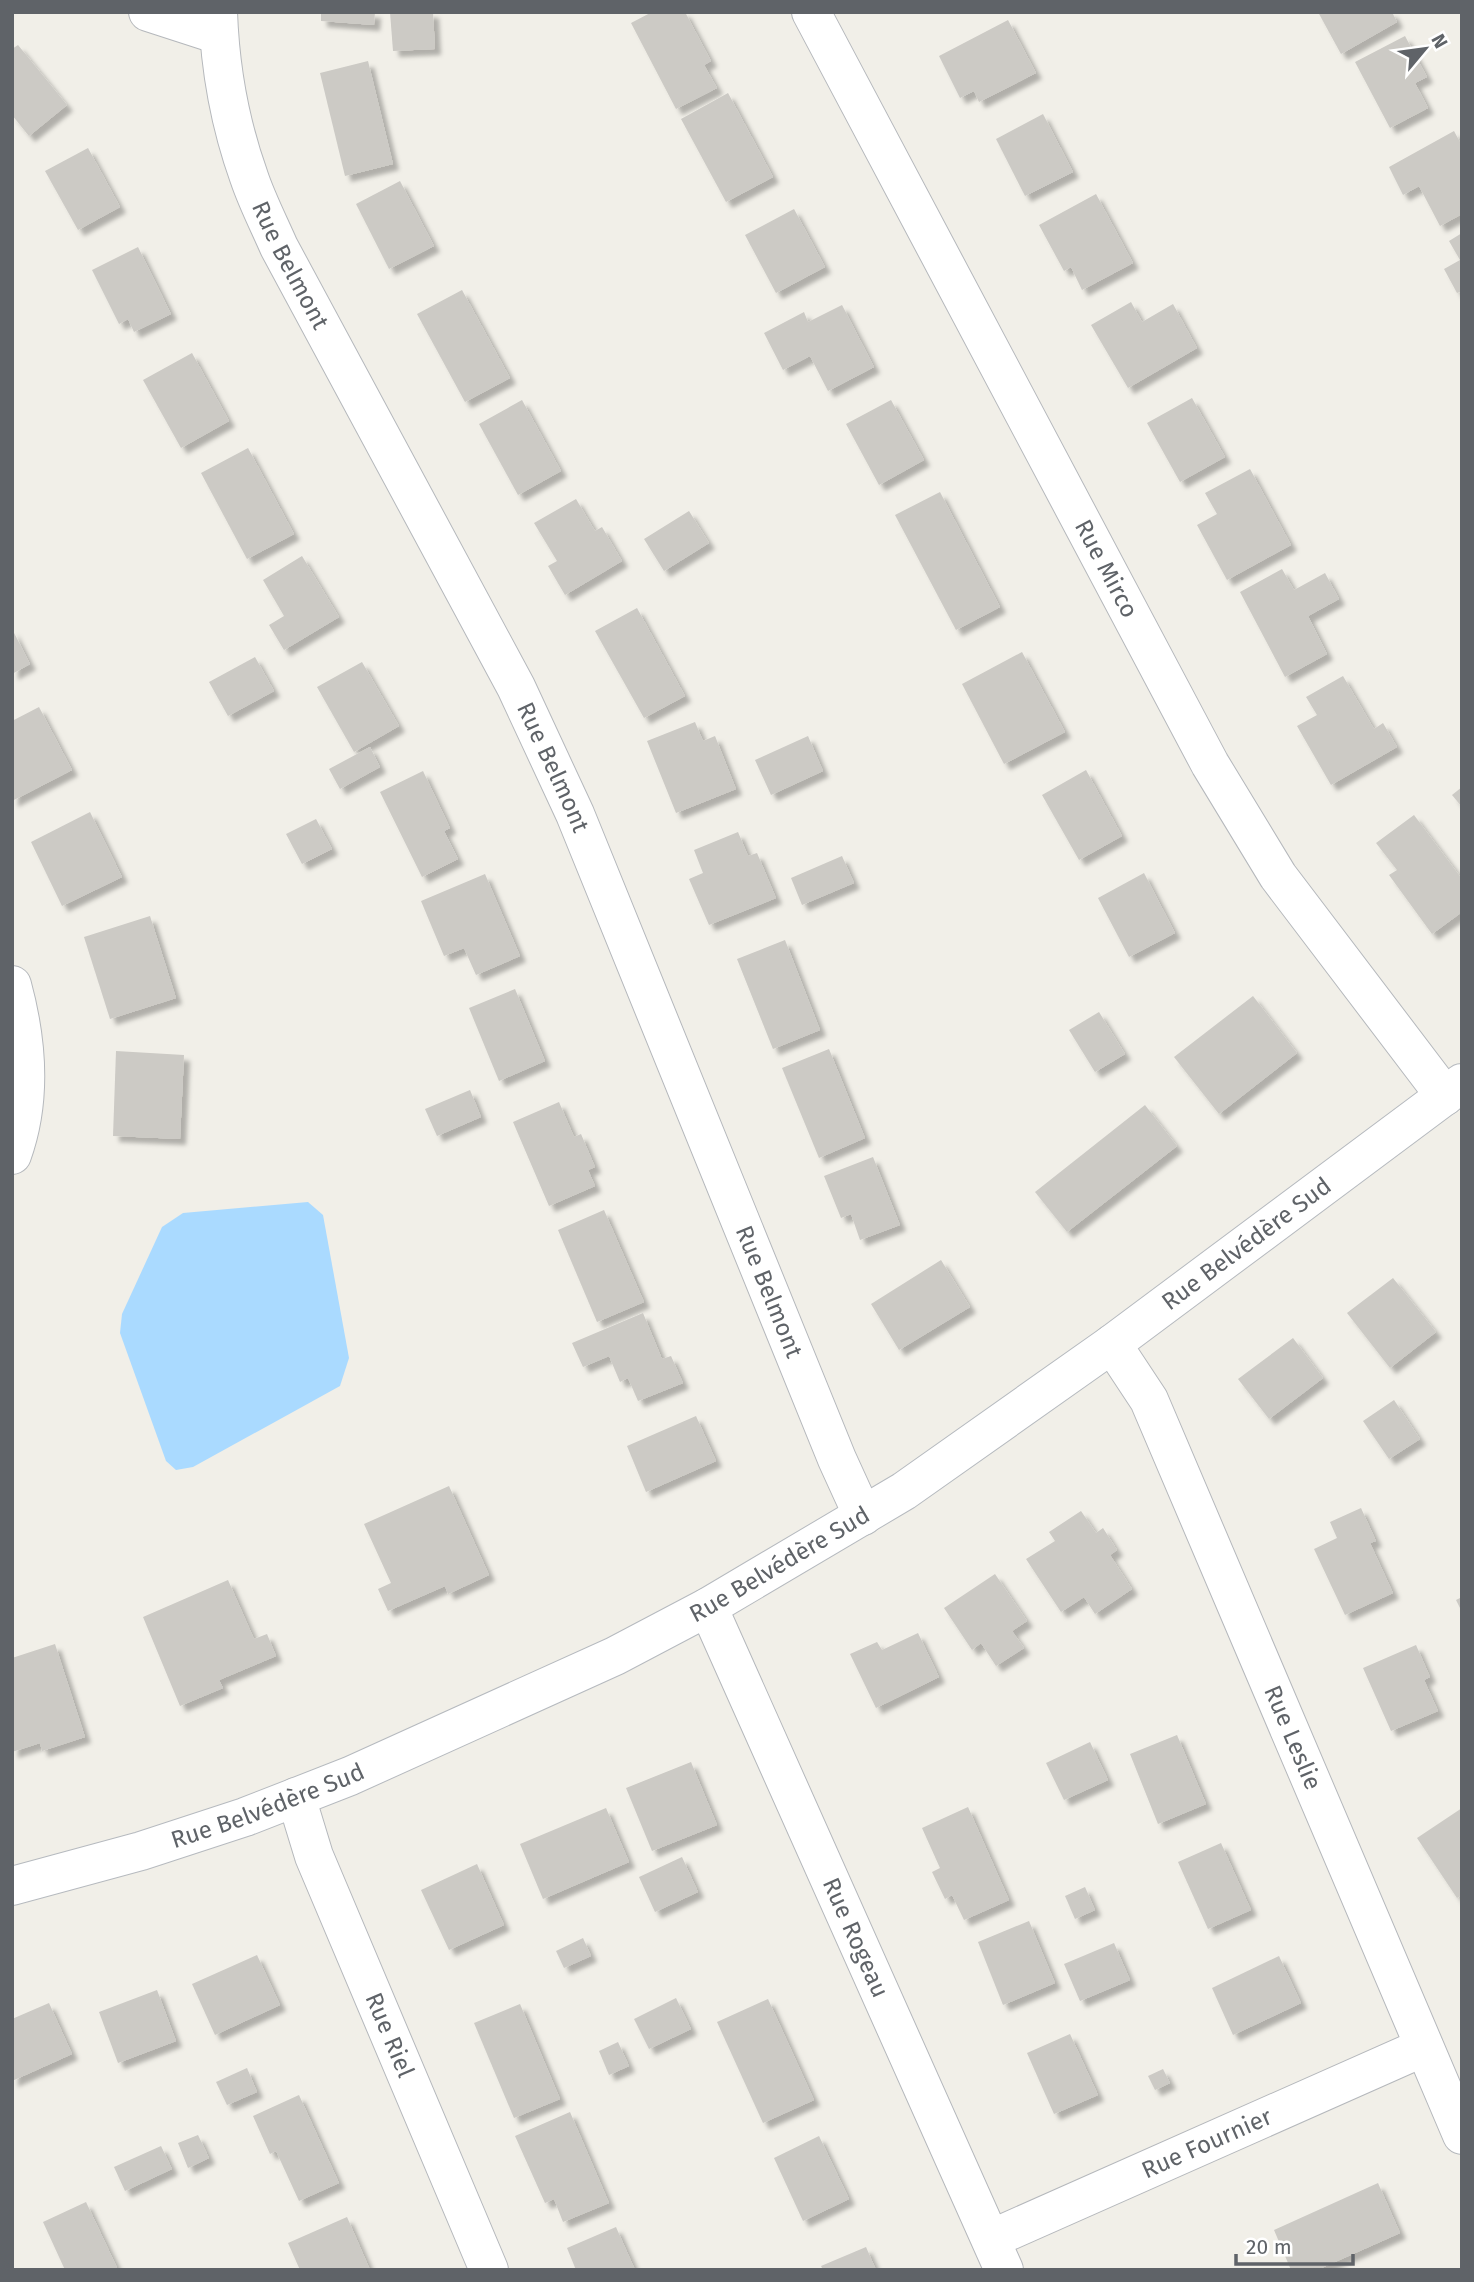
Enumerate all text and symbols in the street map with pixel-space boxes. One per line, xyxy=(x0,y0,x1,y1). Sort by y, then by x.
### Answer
north arrow xyxy=(1390,14,1460,84)
text: N xyxy=(1426,30,1453,52)
street label: Rue Belmont xyxy=(246,197,335,334)
street label: Rue Mirco xyxy=(1069,515,1144,622)
street label: Rue Belmont xyxy=(511,698,595,837)
street label: Rue Belvédère Sud xyxy=(1156,1171,1337,1316)
street label: Rue Belmont xyxy=(730,1221,808,1362)
street label: Rue Belvédère Sud xyxy=(685,1501,875,1628)
street label: Rue Leslie xyxy=(1258,1681,1327,1794)
street label: Rue Belvédère Sud xyxy=(167,1757,369,1854)
street label: Rue Rogeau xyxy=(817,1873,894,2002)
street label: Rue Riel xyxy=(359,1988,420,2082)
street label: Rue Fournier xyxy=(1137,2102,1277,2184)
scale bar xyxy=(1236,2222,1353,2266)
text: 20 m xyxy=(1246,2234,1292,2260)

